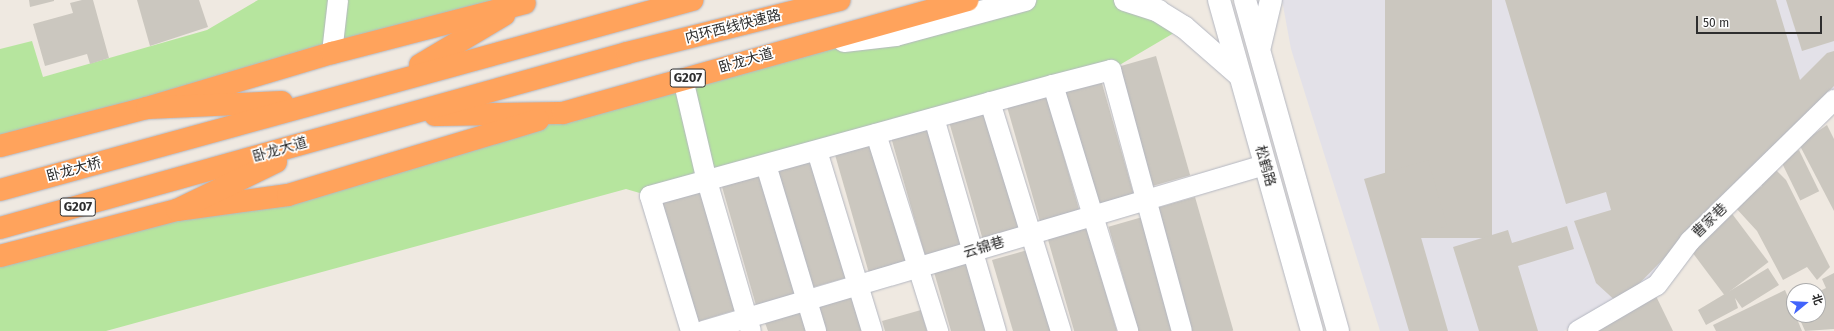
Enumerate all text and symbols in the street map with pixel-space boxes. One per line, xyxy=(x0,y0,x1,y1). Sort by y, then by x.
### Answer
street label: 内环西线快速路 xyxy=(683,7,783,47)
scale bar xyxy=(1698,8,1824,34)
text: 50 m xyxy=(1703,16,1729,30)
street label: 卧龙大道 xyxy=(717,45,775,77)
road number: G207 xyxy=(669,67,707,89)
street label: 卧龙大道 xyxy=(251,134,309,166)
street label: 松鹤路 xyxy=(1251,143,1279,189)
street label: 卧龙大桥 xyxy=(45,155,103,185)
road number: G207 xyxy=(59,196,97,218)
street label: 曹家巷 xyxy=(1689,200,1731,242)
street label: 云锦巷 xyxy=(961,234,1007,262)
north arrow xyxy=(1786,283,1826,323)
text: 北 xyxy=(1809,292,1825,307)

